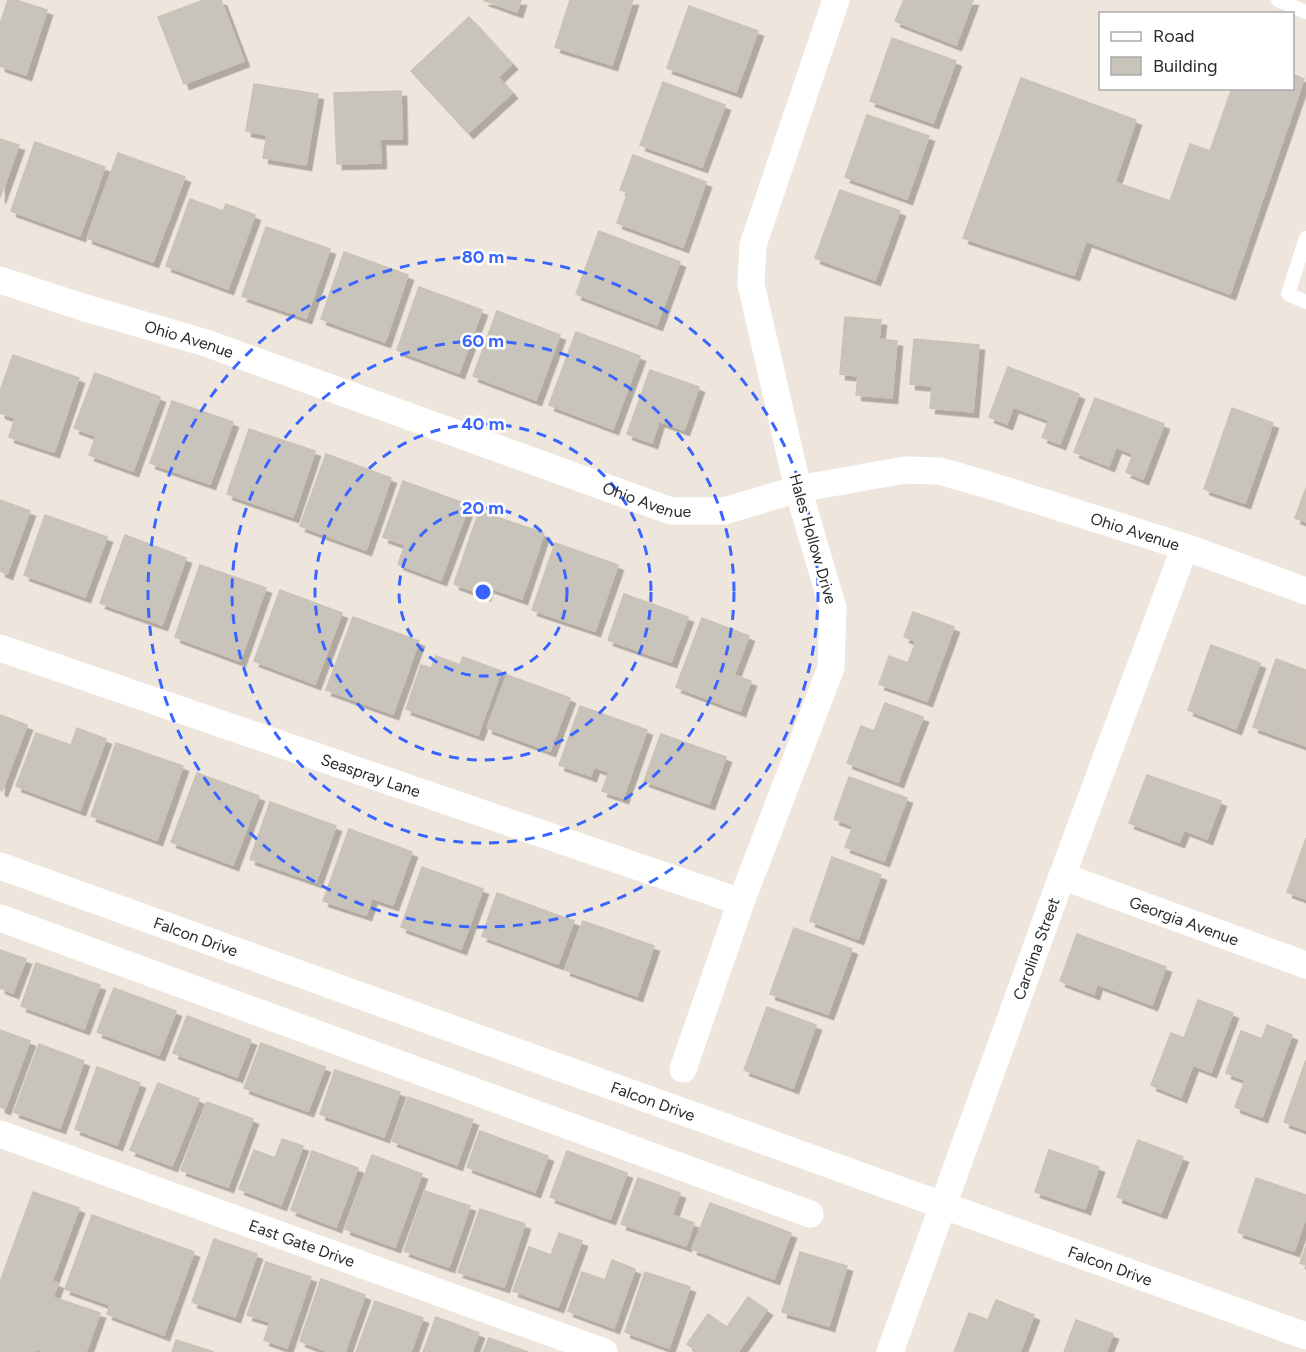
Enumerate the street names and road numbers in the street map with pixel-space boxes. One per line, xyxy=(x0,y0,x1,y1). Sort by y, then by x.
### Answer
street label: Ohio Avenue xyxy=(142,316,237,362)
street label: Hales Hollow Drive xyxy=(785,472,841,607)
street label: Ohio Avenue xyxy=(600,478,692,521)
street label: Ohio Avenue xyxy=(1088,508,1182,554)
street label: Seaspray Lane xyxy=(319,749,423,801)
street label: Georgia Avenue xyxy=(1127,892,1242,949)
street label: Carolina Street xyxy=(1009,895,1063,1002)
street label: Falcon Drive xyxy=(151,913,241,960)
street label: Falcon Drive xyxy=(608,1077,698,1125)
street label: East Gate Drive xyxy=(246,1215,358,1271)
street label: Falcon Drive xyxy=(1066,1242,1155,1290)

